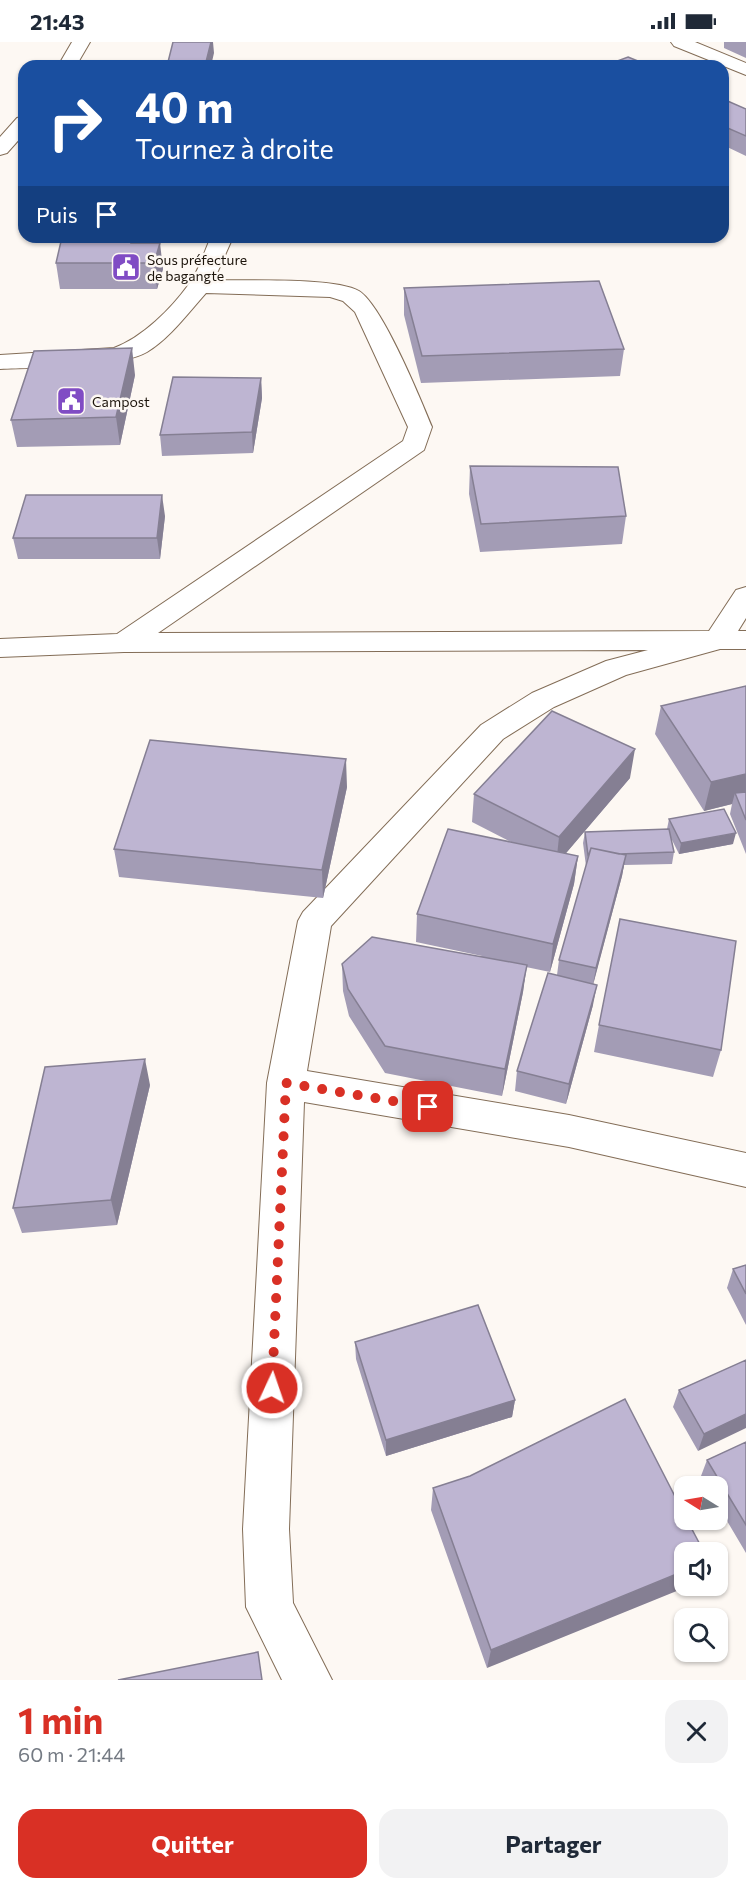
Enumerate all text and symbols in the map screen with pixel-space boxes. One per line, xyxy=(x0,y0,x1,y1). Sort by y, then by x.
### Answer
text: 21:43 xyxy=(30,8,85,35)
text: 40 m xyxy=(135,80,233,132)
icon: right xyxy=(36,84,114,162)
text: Tournez à droite xyxy=(135,132,334,165)
icon: arrive xyxy=(90,198,123,231)
text: Puis xyxy=(36,201,78,228)
public building icon: Sous préfecture de bagangte xyxy=(110,251,142,283)
place label: Sous préfecture de bagangte xyxy=(147,251,247,284)
public building icon: Campost xyxy=(55,385,87,417)
place label: Campost xyxy=(92,393,150,410)
pin xyxy=(402,1081,453,1132)
icon: arrive xyxy=(411,1090,444,1123)
position arrow xyxy=(240,1356,304,1420)
north arrow xyxy=(674,1476,728,1530)
map controls xyxy=(674,1476,728,1662)
button: sound xyxy=(674,1542,728,1596)
button: search xyxy=(674,1608,728,1662)
text: 1 min xyxy=(18,1697,103,1741)
button: close xyxy=(665,1700,728,1763)
text: 60 m · 21:44 xyxy=(18,1742,125,1766)
button: Quitter xyxy=(18,1809,367,1878)
button: Partager xyxy=(379,1809,728,1878)

